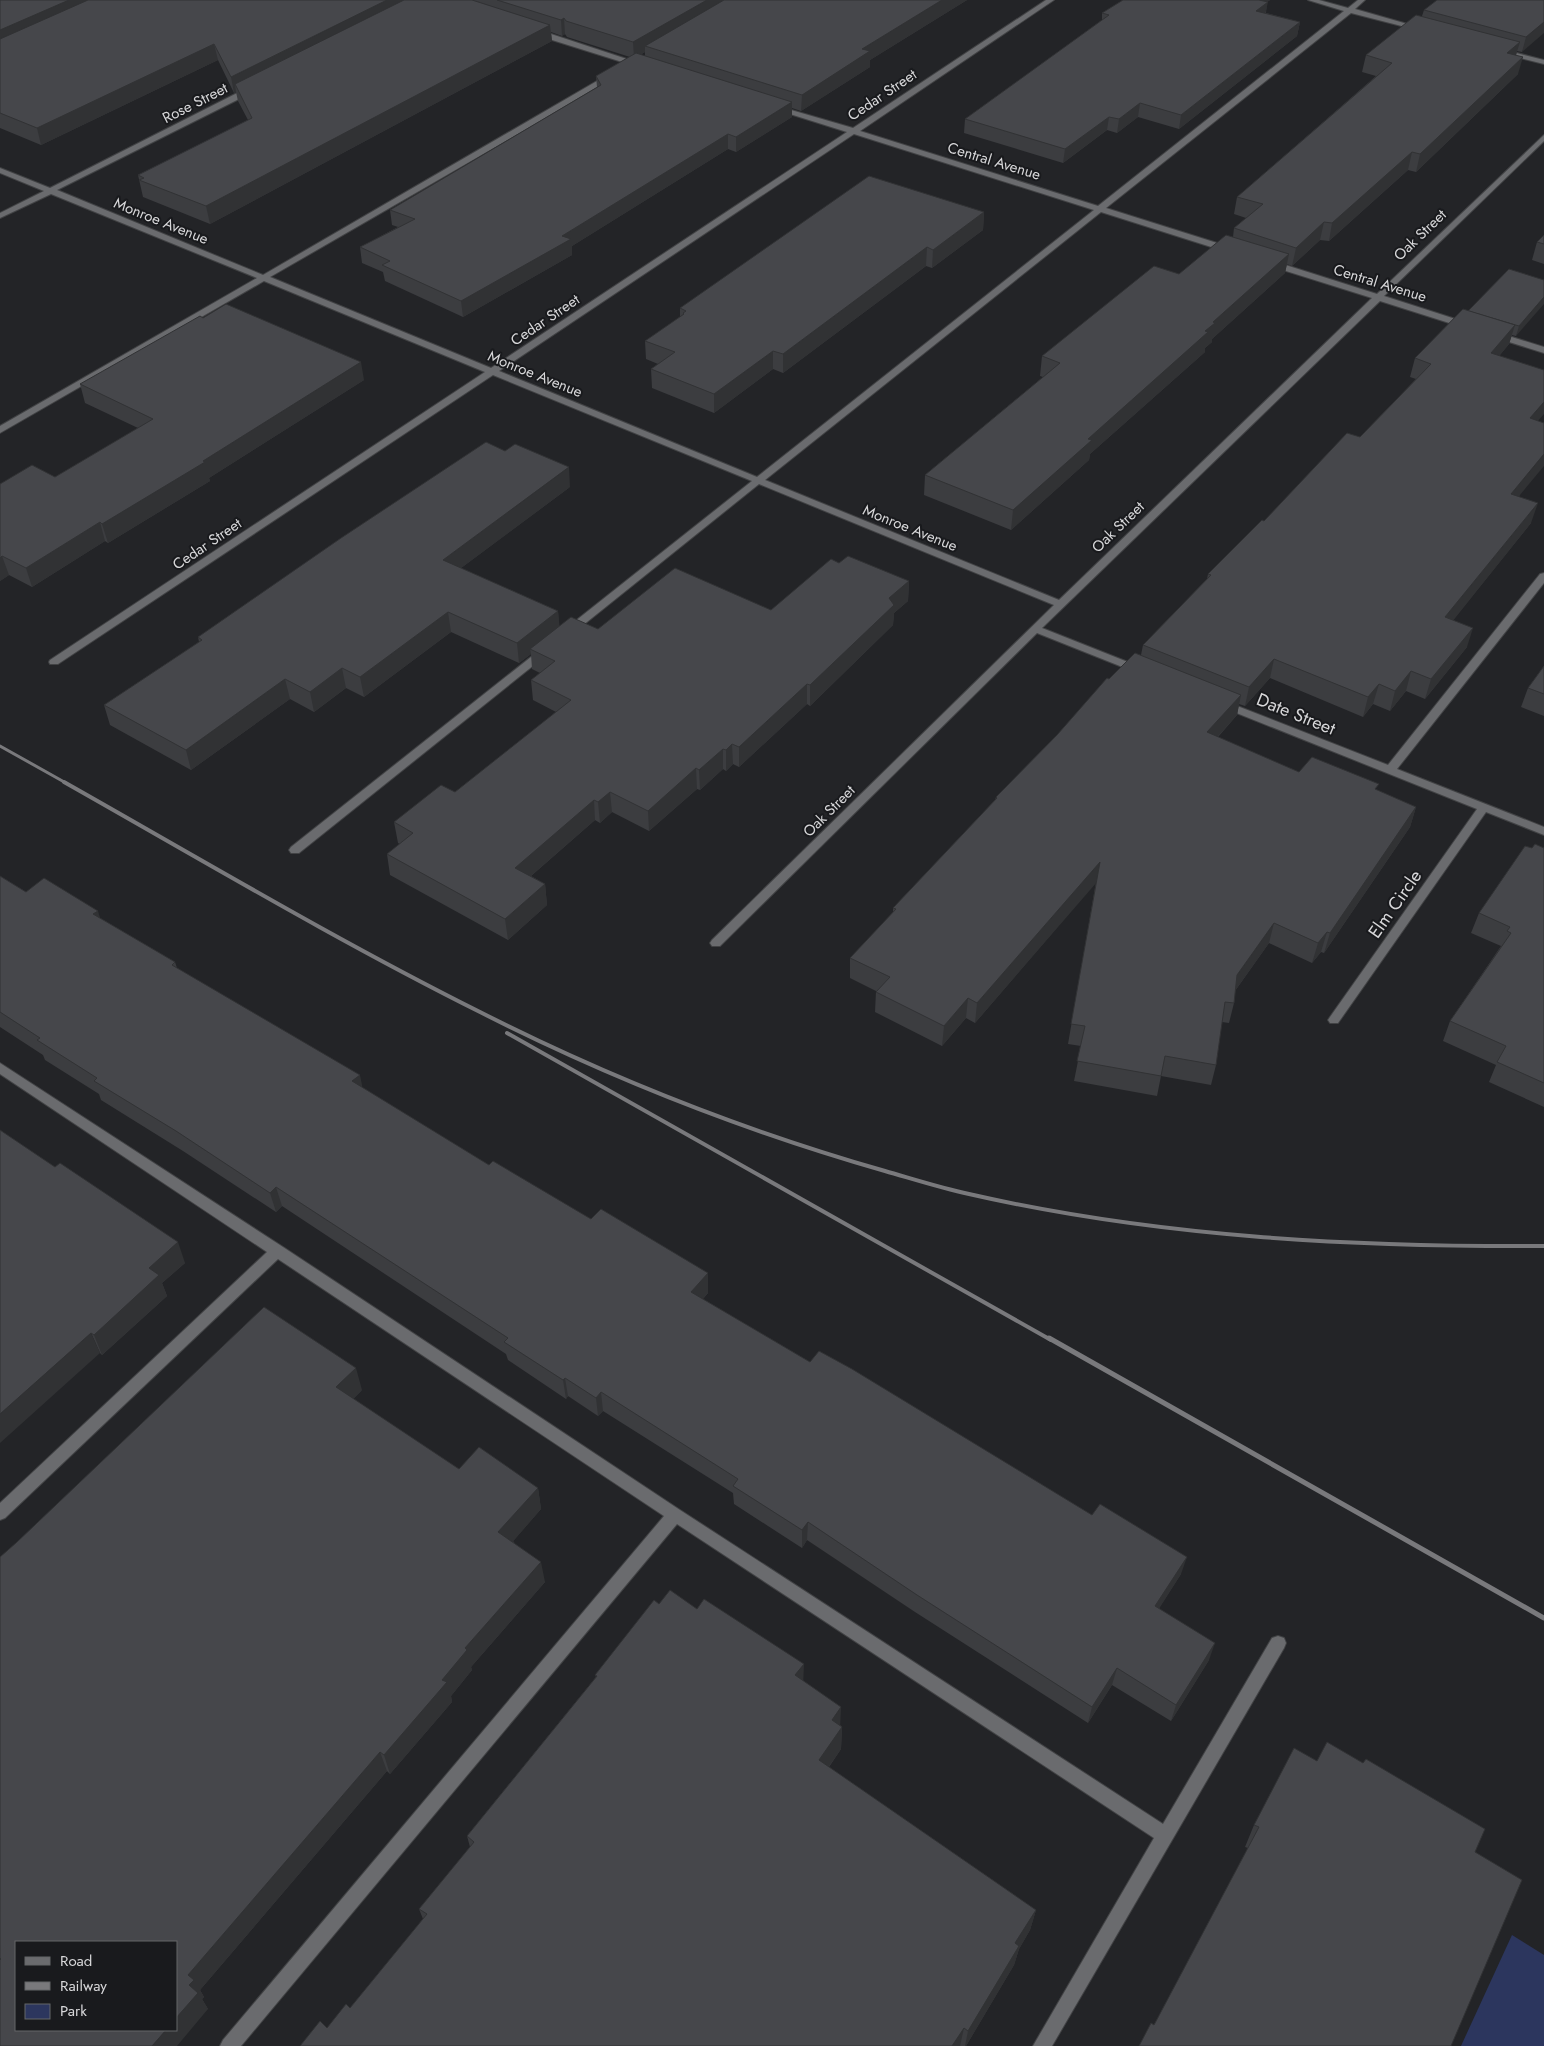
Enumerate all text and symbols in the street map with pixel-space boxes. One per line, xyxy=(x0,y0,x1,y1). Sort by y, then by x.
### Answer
street label: Cedar Street xyxy=(843,64,921,126)
street label: Rose Street xyxy=(159,77,232,129)
street label: Central Avenue xyxy=(945,136,1044,186)
street label: Monroe Avenue xyxy=(110,192,212,250)
street label: Oak Street xyxy=(1389,204,1452,266)
street label: Central Avenue xyxy=(1331,258,1430,308)
street label: Cedar Street xyxy=(506,289,584,351)
street label: Monroe Avenue xyxy=(484,345,586,403)
street label: Oak Street xyxy=(1087,496,1150,558)
street label: Monroe Avenue xyxy=(859,499,961,557)
street label: Cedar Street xyxy=(168,513,246,575)
street label: Date Street xyxy=(1253,686,1340,742)
street label: Oak Street xyxy=(798,780,860,842)
street label: Elm Circle xyxy=(1362,864,1428,944)
legend xyxy=(15,1941,178,2031)
text: Road xyxy=(60,1950,92,1972)
text: Railway xyxy=(60,1975,107,1997)
text: Park xyxy=(60,2000,87,2022)

